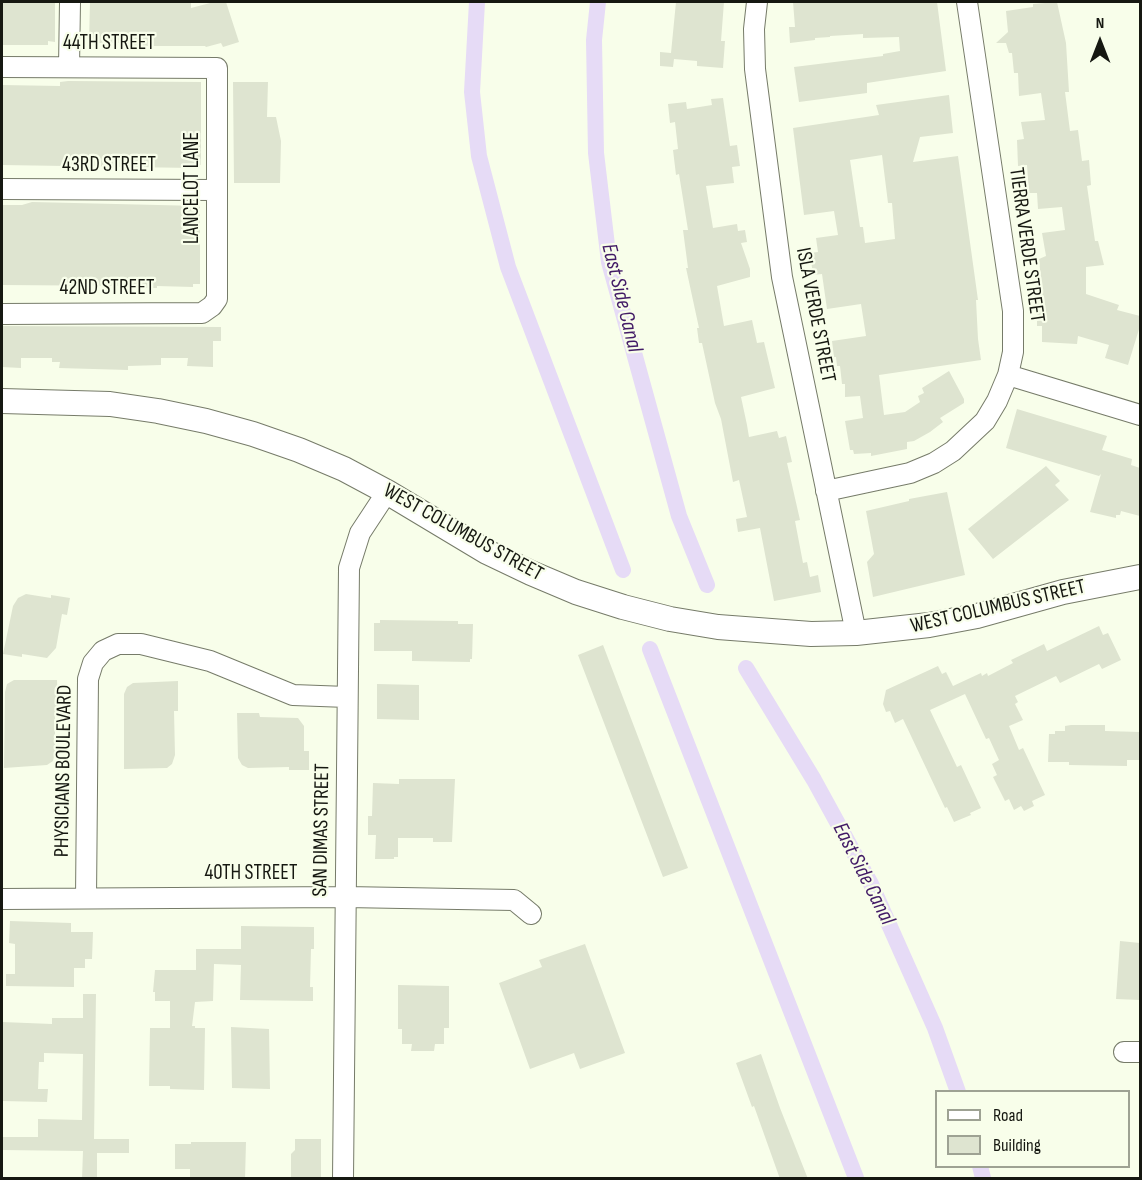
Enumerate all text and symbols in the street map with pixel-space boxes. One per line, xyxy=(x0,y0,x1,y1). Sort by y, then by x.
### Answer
north arrow xyxy=(1070,12,1130,72)
text: N xyxy=(1096,14,1104,33)
street label: 44TH STREET xyxy=(63,31,155,57)
street label: LANCELOT LANE xyxy=(180,132,206,244)
street label: 43RD STREET xyxy=(62,153,156,179)
street label: TIERRA VERDE STREET xyxy=(1003,166,1049,324)
water label: East Side Canal xyxy=(595,241,647,355)
street label: ISLA VERDE STREET xyxy=(790,246,840,384)
street label: 42ND STREET xyxy=(60,276,154,302)
street label: WEST COLUMBUS STREET xyxy=(379,479,547,587)
street label: WEST COLUMBUS STREET xyxy=(908,575,1088,639)
street label: PHYSICIANS BOULEVARD xyxy=(50,685,78,857)
street label: SAN DIMAS STREET xyxy=(308,763,336,897)
water label: East Side Canal xyxy=(826,819,900,929)
street label: 40TH STREET xyxy=(205,861,297,887)
legend xyxy=(935,1090,1130,1168)
text: Road xyxy=(993,1105,1023,1126)
text: Building xyxy=(993,1135,1041,1156)

